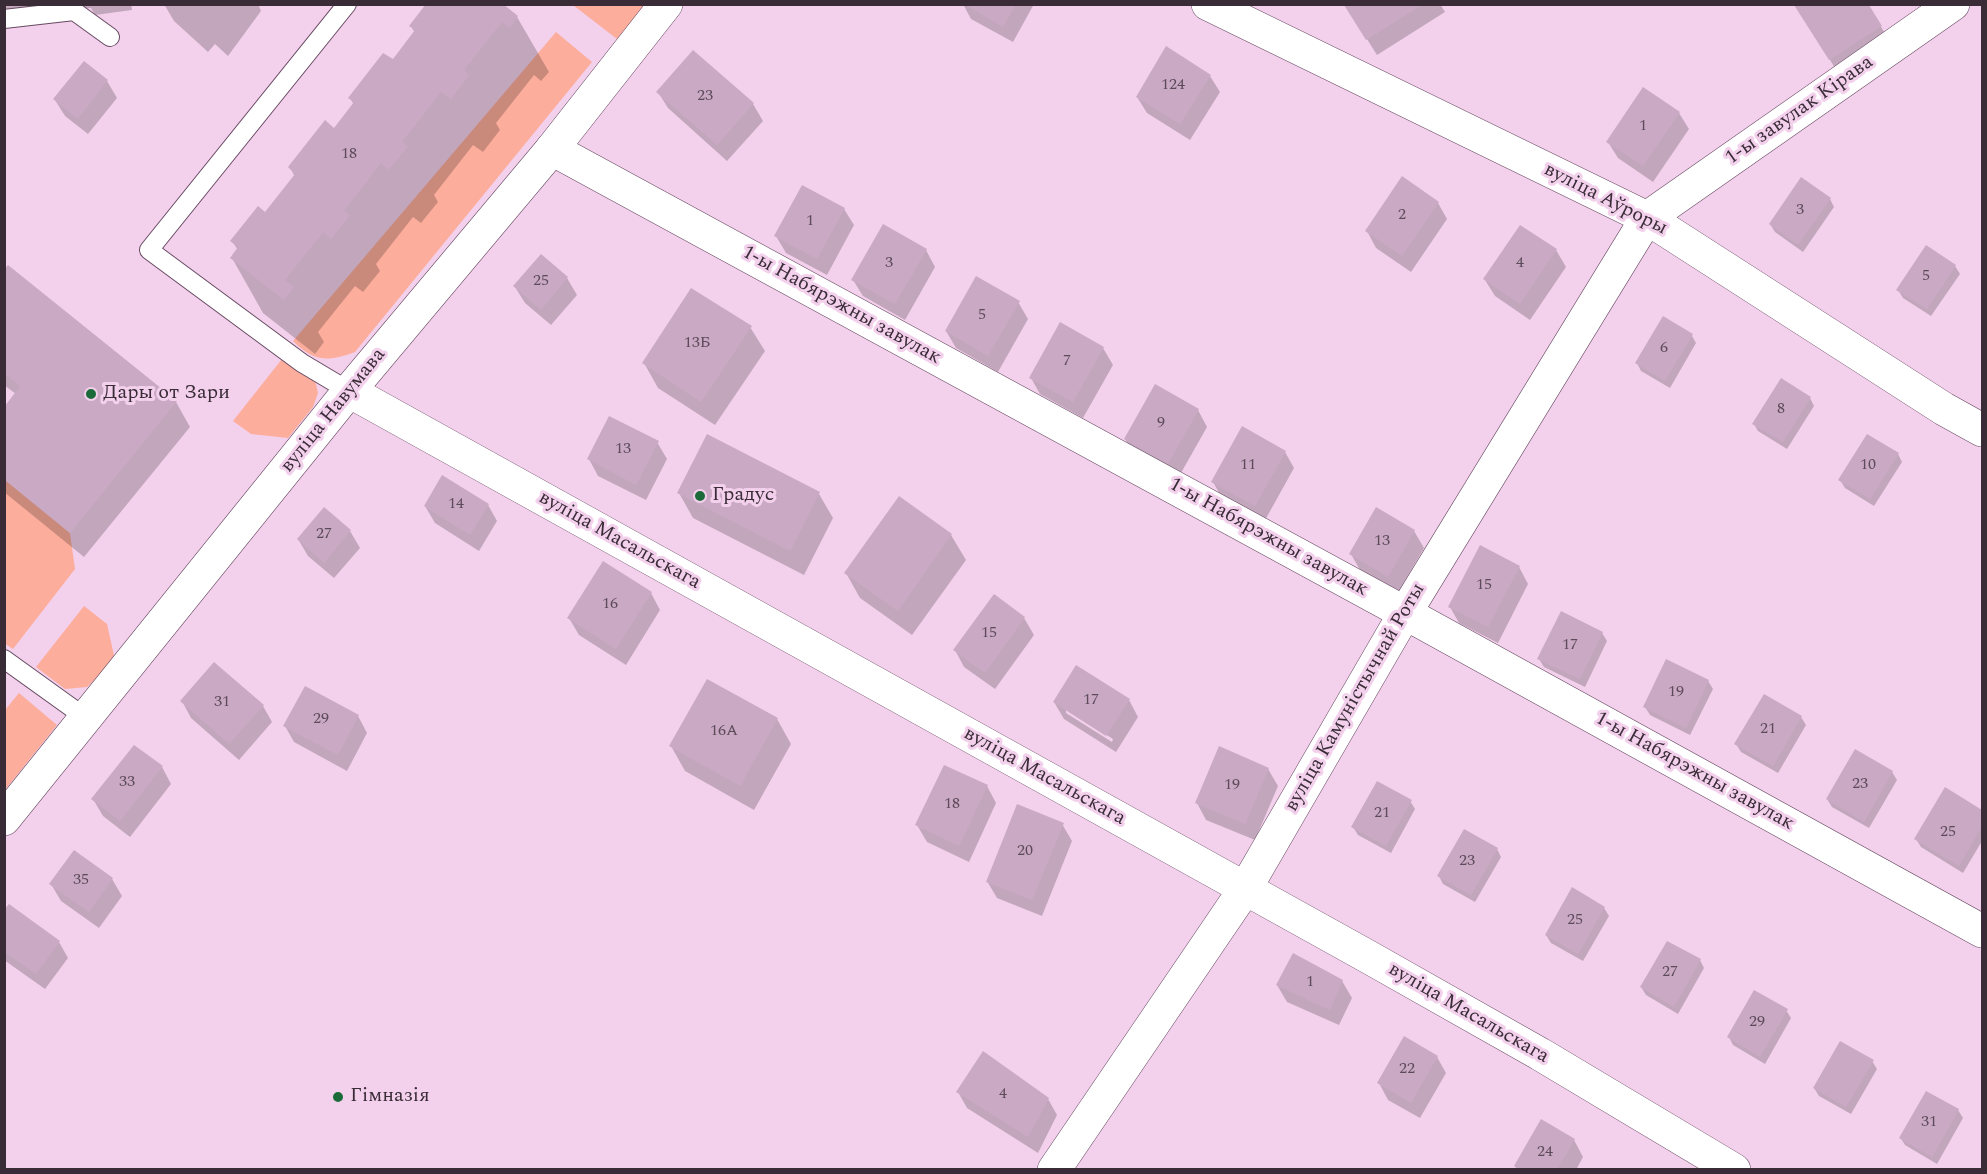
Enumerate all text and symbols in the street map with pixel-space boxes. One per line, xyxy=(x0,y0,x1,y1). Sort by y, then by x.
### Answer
street label: 1-ы завулак Кірава xyxy=(1721,51,1879,171)
house number: 124 xyxy=(1161,76,1185,96)
house number: 23 xyxy=(697,87,713,107)
house number: 1 xyxy=(1639,117,1647,137)
house number: 18 xyxy=(341,145,357,165)
street label: вуліца Аўроры xyxy=(1539,159,1671,241)
house number: 3 xyxy=(1796,201,1804,221)
house number: 2 xyxy=(1398,206,1406,226)
house number: 1 xyxy=(806,212,814,232)
street label: 1-ы Набярэжны завулак xyxy=(737,241,945,371)
house number: 3 xyxy=(885,254,893,274)
house number: 4 xyxy=(1516,254,1524,274)
house number: 5 xyxy=(1922,267,1930,287)
house number: 25 xyxy=(533,272,549,292)
house number: 5 xyxy=(978,306,986,326)
house number: 13Б xyxy=(684,334,710,354)
house number: 6 xyxy=(1660,339,1668,359)
street label: вуліца Навумава xyxy=(276,344,392,478)
house number: 7 xyxy=(1063,352,1071,372)
place label: Дары от Зари xyxy=(103,382,230,406)
marker: Дары от Зари xyxy=(84,387,98,401)
house number: 8 xyxy=(1777,400,1785,420)
house number: 9 xyxy=(1157,414,1165,434)
house number: 13 xyxy=(615,440,631,460)
house number: 11 xyxy=(1240,456,1256,476)
house number: 10 xyxy=(1860,456,1876,476)
street label: 1-ы Набярэжны завулак xyxy=(1164,473,1372,603)
place label: Градус xyxy=(712,484,774,508)
street label: вуліца Масальскага xyxy=(534,487,704,595)
marker: Градус xyxy=(693,489,707,503)
house number: 14 xyxy=(448,495,464,515)
house number: 27 xyxy=(316,525,332,545)
house number: 13 xyxy=(1374,532,1390,552)
house number: 15 xyxy=(1476,576,1492,596)
street label: вуліца Камуністычнай Роты xyxy=(1281,580,1431,816)
house number: 16 xyxy=(602,595,618,615)
house number: 15 xyxy=(981,624,997,644)
house number: 17 xyxy=(1562,636,1578,656)
house number: 19 xyxy=(1668,683,1684,703)
house number: 17 xyxy=(1083,691,1099,711)
house number: 31 xyxy=(214,693,230,713)
street label: 1-ы Набярэжны завулак xyxy=(1590,707,1798,837)
house number: 29 xyxy=(313,710,329,730)
house number: 21 xyxy=(1760,720,1776,740)
house number: 16А xyxy=(710,722,738,742)
street label: вуліца Масальскага xyxy=(959,723,1129,831)
house number: 33 xyxy=(119,773,135,793)
house number: 23 xyxy=(1852,775,1868,795)
house number: 19 xyxy=(1224,776,1240,796)
house number: 18 xyxy=(944,795,960,815)
house number: 21 xyxy=(1374,804,1390,824)
house number: 25 xyxy=(1940,823,1956,843)
house number: 20 xyxy=(1017,842,1033,862)
house number: 23 xyxy=(1459,852,1475,872)
house number: 35 xyxy=(73,871,89,891)
house number: 25 xyxy=(1567,911,1583,931)
street label: вуліца Масальскага xyxy=(1383,958,1553,1070)
house number: 27 xyxy=(1662,963,1678,983)
house number: 1 xyxy=(1306,973,1314,993)
house number: 29 xyxy=(1749,1013,1765,1033)
house number: 22 xyxy=(1399,1060,1415,1080)
place label: Гімназія xyxy=(350,1085,430,1109)
house number: 4 xyxy=(999,1085,1007,1105)
marker: Гімназія xyxy=(331,1090,345,1104)
house number: 31 xyxy=(1921,1113,1937,1133)
house number: 24 xyxy=(1537,1143,1553,1163)

